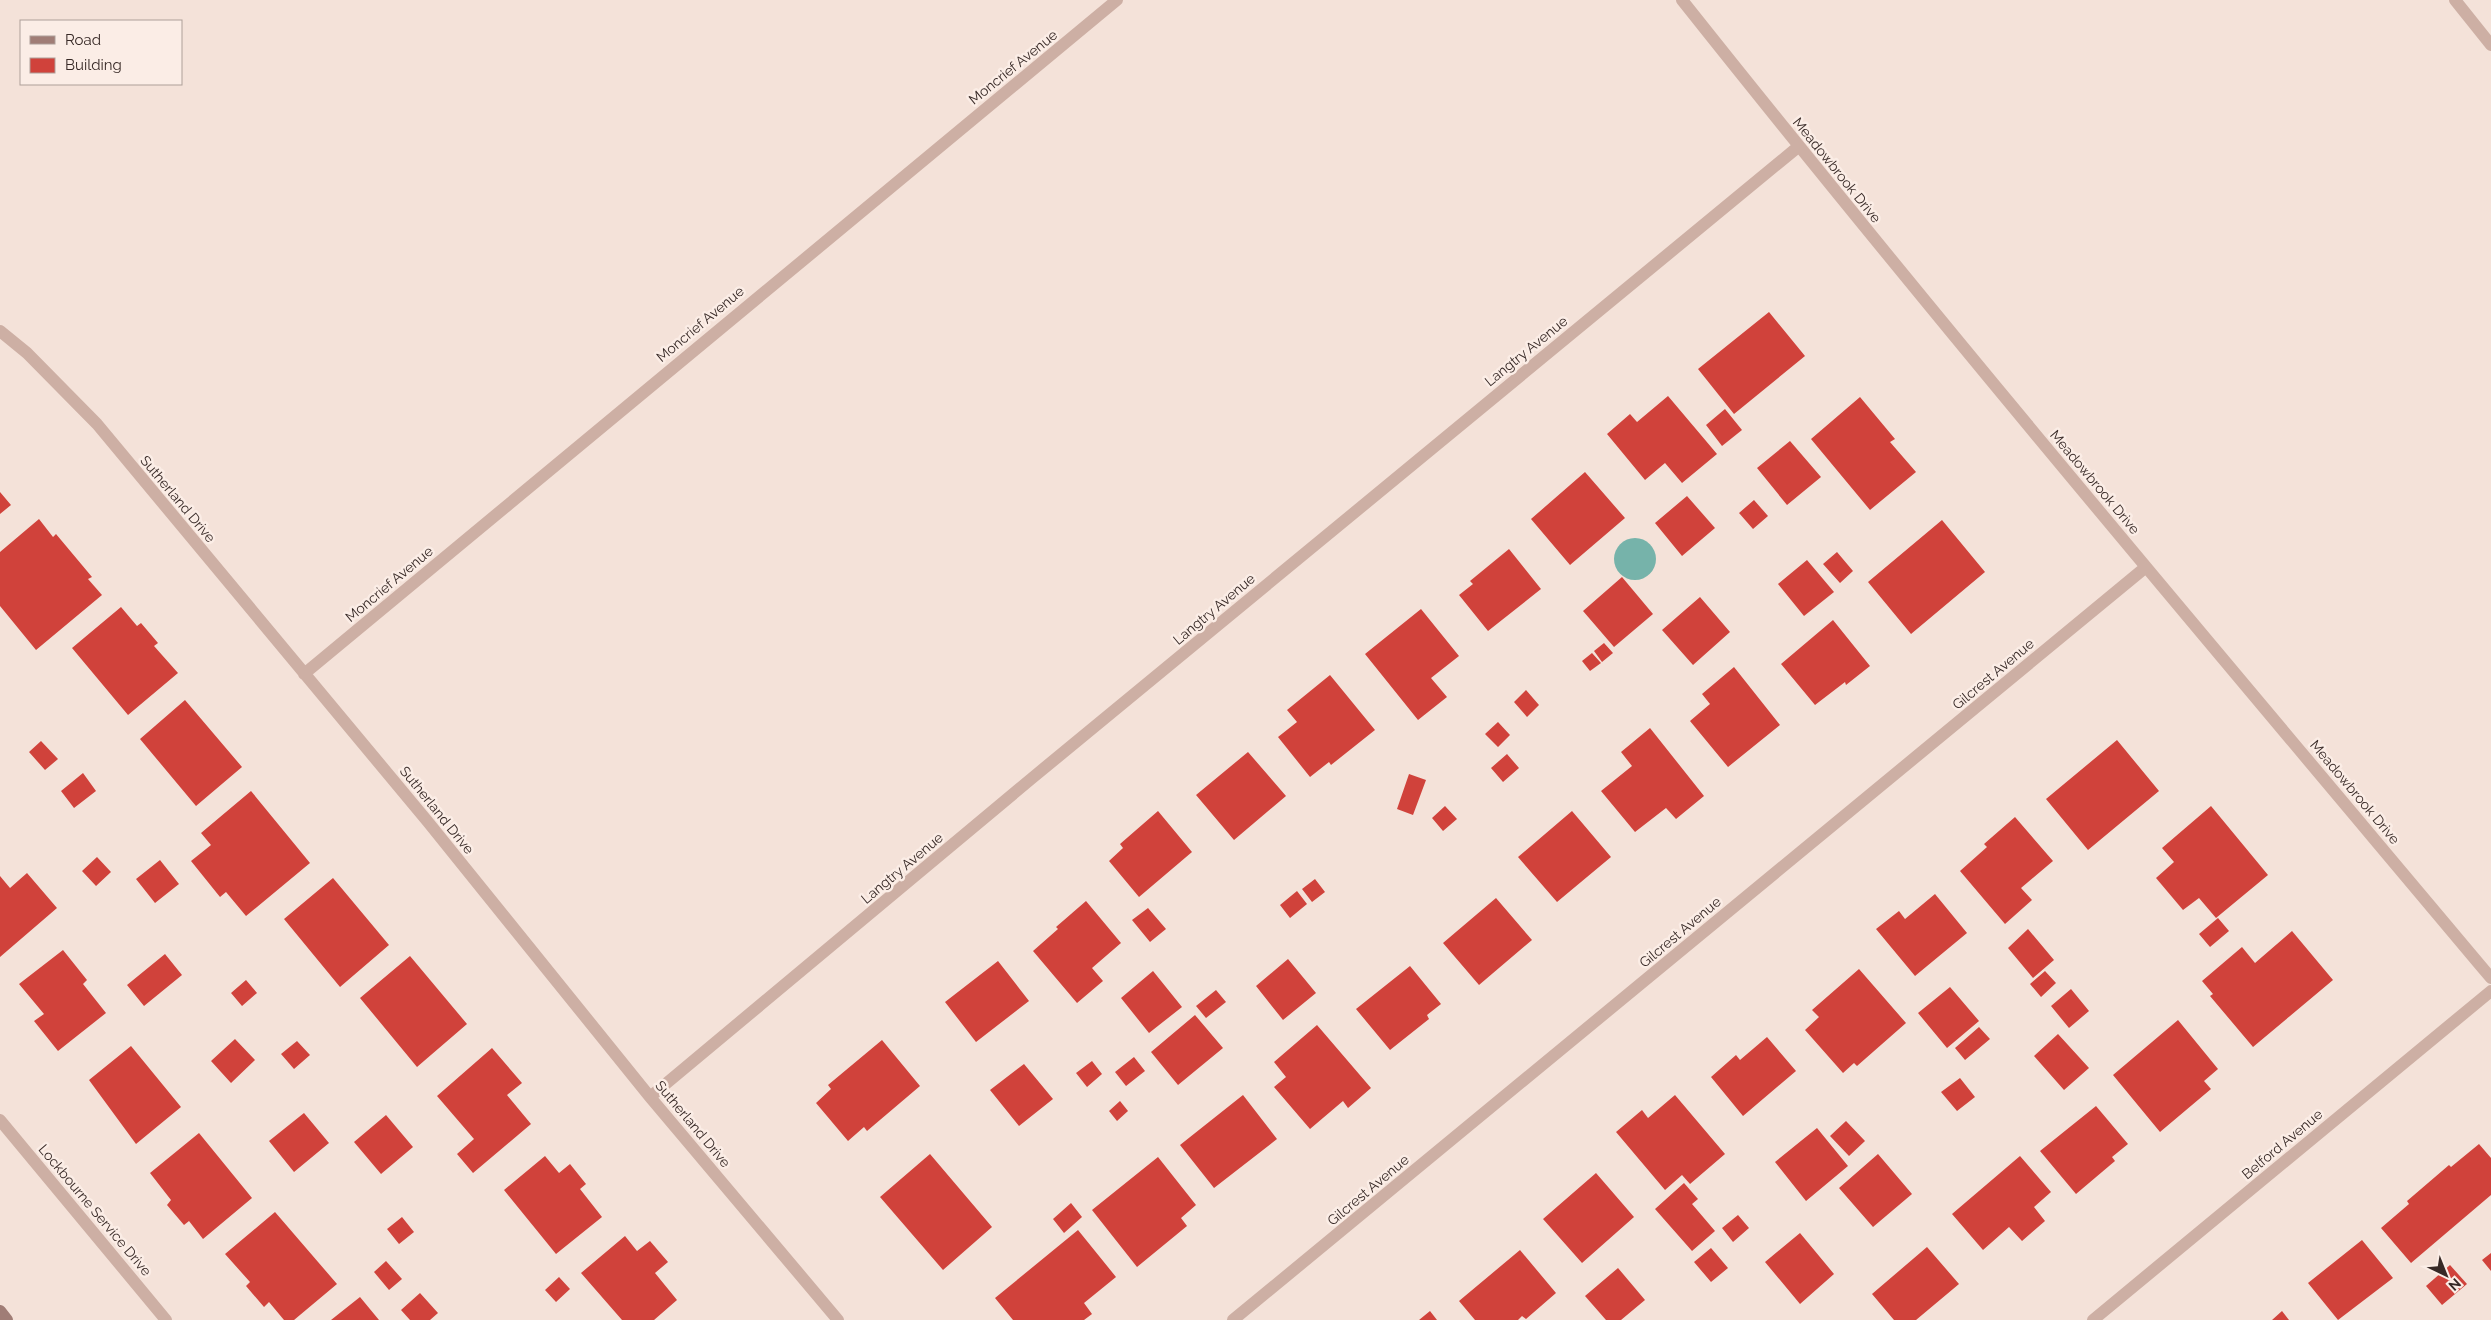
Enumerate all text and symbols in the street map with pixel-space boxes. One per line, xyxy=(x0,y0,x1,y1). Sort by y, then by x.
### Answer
legend xyxy=(20,20,182,85)
street label: Moncrief Avenue xyxy=(966,26,1060,108)
text: Road xyxy=(65,31,101,49)
text: Building xyxy=(65,56,122,74)
street label: Meadowbrook Drive xyxy=(1790,114,1884,226)
street label: Moncrief Avenue xyxy=(653,283,747,365)
street label: Langtry Avenue xyxy=(1481,313,1571,389)
street label: Meadowbrook Drive xyxy=(2047,427,2143,537)
street label: Sutherland Drive xyxy=(137,452,219,546)
street label: Moncrief Avenue xyxy=(342,543,436,625)
street label: Langtry Avenue xyxy=(1170,570,1258,648)
street label: Gilcrest Avenue xyxy=(1949,635,2037,713)
street label: Meadowbrook Drive xyxy=(2307,737,2403,847)
street label: Sutherland Drive xyxy=(397,763,477,857)
street label: Langtry Avenue xyxy=(858,829,946,907)
street label: Gilcrest Avenue xyxy=(1636,893,1724,971)
street label: Sutherland Drive xyxy=(652,1077,734,1171)
street label: Belford Avenue xyxy=(2239,1106,2325,1182)
street label: Lockbourne Service Drive xyxy=(35,1141,155,1279)
street label: Gilcrest Avenue xyxy=(1324,1151,1412,1229)
north arrow xyxy=(2421,1250,2471,1300)
text: N xyxy=(2446,1275,2464,1294)

